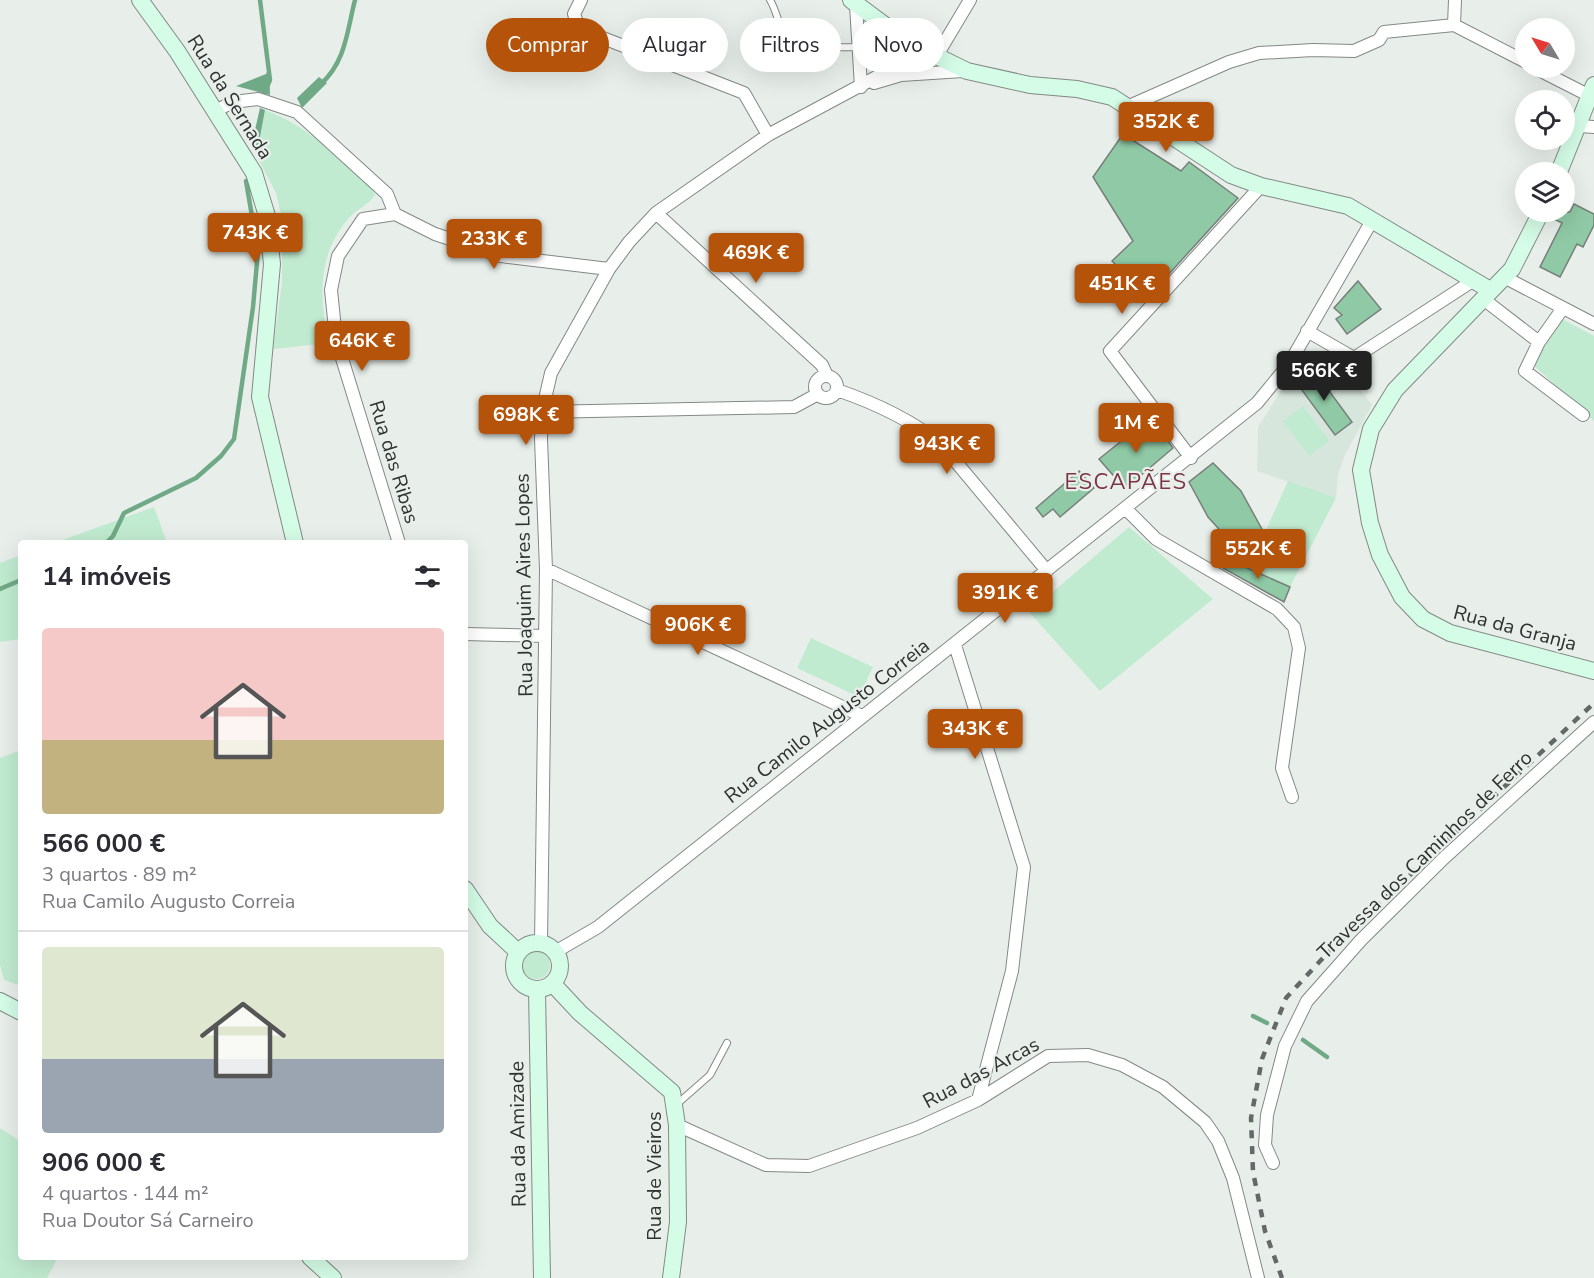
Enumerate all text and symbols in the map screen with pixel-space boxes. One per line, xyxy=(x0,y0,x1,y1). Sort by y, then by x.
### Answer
chip: Comprar xyxy=(486,18,609,72)
chip: Alugar xyxy=(621,18,728,72)
chip: Filtros xyxy=(740,18,841,72)
chip: Novo xyxy=(853,18,944,72)
north arrow xyxy=(1515,18,1575,78)
map controls xyxy=(1515,18,1575,222)
street label: Rua da Sernada xyxy=(181,30,279,164)
button: locate xyxy=(1515,90,1575,150)
pin: 352K € xyxy=(1117,102,1215,153)
text: 352K € xyxy=(1133,108,1199,135)
button: layers xyxy=(1515,162,1575,222)
pin: 743K € xyxy=(206,213,304,264)
text: 743K € xyxy=(222,219,288,246)
pin: 233K € xyxy=(445,219,543,270)
text: 233K € xyxy=(461,225,527,252)
pin: 469K € xyxy=(707,233,805,284)
text: 469K € xyxy=(723,239,789,266)
pin: 451K € xyxy=(1073,264,1171,315)
text: 451K € xyxy=(1089,270,1155,297)
pin: 646K € xyxy=(313,321,411,372)
text: 646K € xyxy=(329,327,395,354)
pin: 566K € xyxy=(1275,351,1373,402)
text: 566K € xyxy=(1291,357,1357,384)
pin: 698K € xyxy=(477,395,575,446)
street label: Rua das Ribas xyxy=(362,397,426,527)
text: 698K € xyxy=(493,401,559,428)
pin: 1M € xyxy=(1100,403,1172,454)
text: 1M € xyxy=(1113,409,1159,436)
pin: 943K € xyxy=(898,424,996,475)
text: 943K € xyxy=(914,430,980,457)
district label: ESCAPÃES xyxy=(1064,467,1188,497)
street label: Rua Joaquim Aires Lopes xyxy=(509,473,539,697)
pin: 552K € xyxy=(1209,529,1307,580)
text: 552K € xyxy=(1225,535,1291,562)
text: 14 imóveis xyxy=(42,559,171,594)
icon: filters xyxy=(411,560,444,593)
pin: 391K € xyxy=(956,573,1054,624)
text: 391K € xyxy=(972,579,1038,606)
street label: Rua da Granja xyxy=(1450,599,1580,657)
pin: 906K € xyxy=(649,605,747,656)
text: 906K € xyxy=(665,611,731,638)
street label: Rua Camilo Augusto Correia xyxy=(719,632,935,810)
icon: home xyxy=(189,667,297,775)
pin: 343K € xyxy=(926,709,1024,760)
text: 343K € xyxy=(942,715,1008,742)
street label: Travessa dos Caminhos de Ferro xyxy=(1312,745,1538,965)
text: 566 000 € xyxy=(42,826,165,861)
text: 3 quartos · 89 m² xyxy=(42,861,197,888)
text: Rua Camilo Augusto Correia xyxy=(42,888,295,915)
icon: home xyxy=(189,986,297,1094)
street label: Rua das Arcas xyxy=(918,1031,1044,1115)
street label: Rua da Amizade xyxy=(503,1061,533,1207)
street label: Rua de Vieiros xyxy=(641,1111,668,1241)
text: 906 000 € xyxy=(42,1145,165,1180)
text: 4 quartos · 144 m² xyxy=(42,1180,209,1207)
text: Rua Doutor Sá Carneiro xyxy=(42,1207,254,1234)

